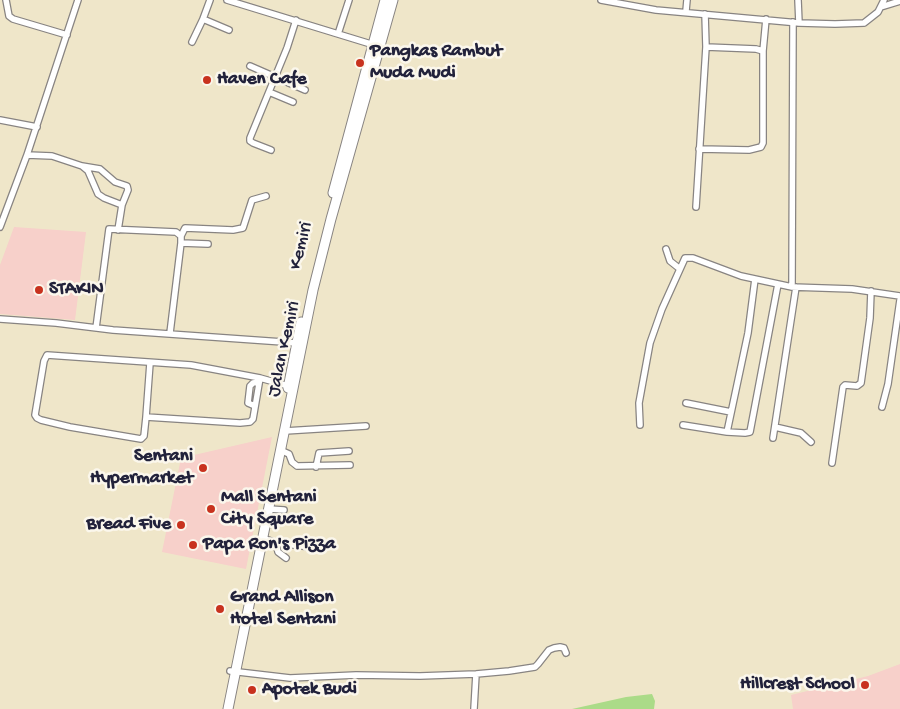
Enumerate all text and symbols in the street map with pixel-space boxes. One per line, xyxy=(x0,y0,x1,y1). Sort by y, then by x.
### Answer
place label: Pangkas Rambut Muda Mudi xyxy=(370,41,502,85)
marker: Pangkas Rambut Muda Mudi xyxy=(354,57,366,69)
place label: Haven Cafe xyxy=(217,69,307,91)
marker: Haven Cafe xyxy=(201,74,213,86)
street label: Kemiri xyxy=(285,220,319,272)
place label: STAKIN xyxy=(49,279,104,301)
marker: STAKIN xyxy=(33,284,45,296)
street label: Jalan Kemiri xyxy=(264,299,306,399)
place label: Sentani Hypermarket xyxy=(90,446,193,490)
marker: Sentani Hypermarket xyxy=(197,462,209,474)
place label: Mall Sentani City Square xyxy=(221,487,317,531)
marker: Mall Sentani City Square xyxy=(205,503,217,515)
place label: Bread Five xyxy=(87,514,171,536)
marker: Bread Five xyxy=(175,519,187,531)
place label: Papa Ron's Pizza xyxy=(203,534,335,556)
marker: Papa Ron's Pizza xyxy=(187,539,199,551)
place label: Grand Allison Hotel Sentani xyxy=(230,587,336,631)
marker: Grand Allison Hotel Sentani xyxy=(214,603,226,615)
place label: Hillcrest School xyxy=(740,674,855,696)
place label: Apotek Budi xyxy=(262,679,357,701)
marker: Hillcrest School xyxy=(859,679,871,691)
marker: Apotek Budi xyxy=(246,684,258,696)

